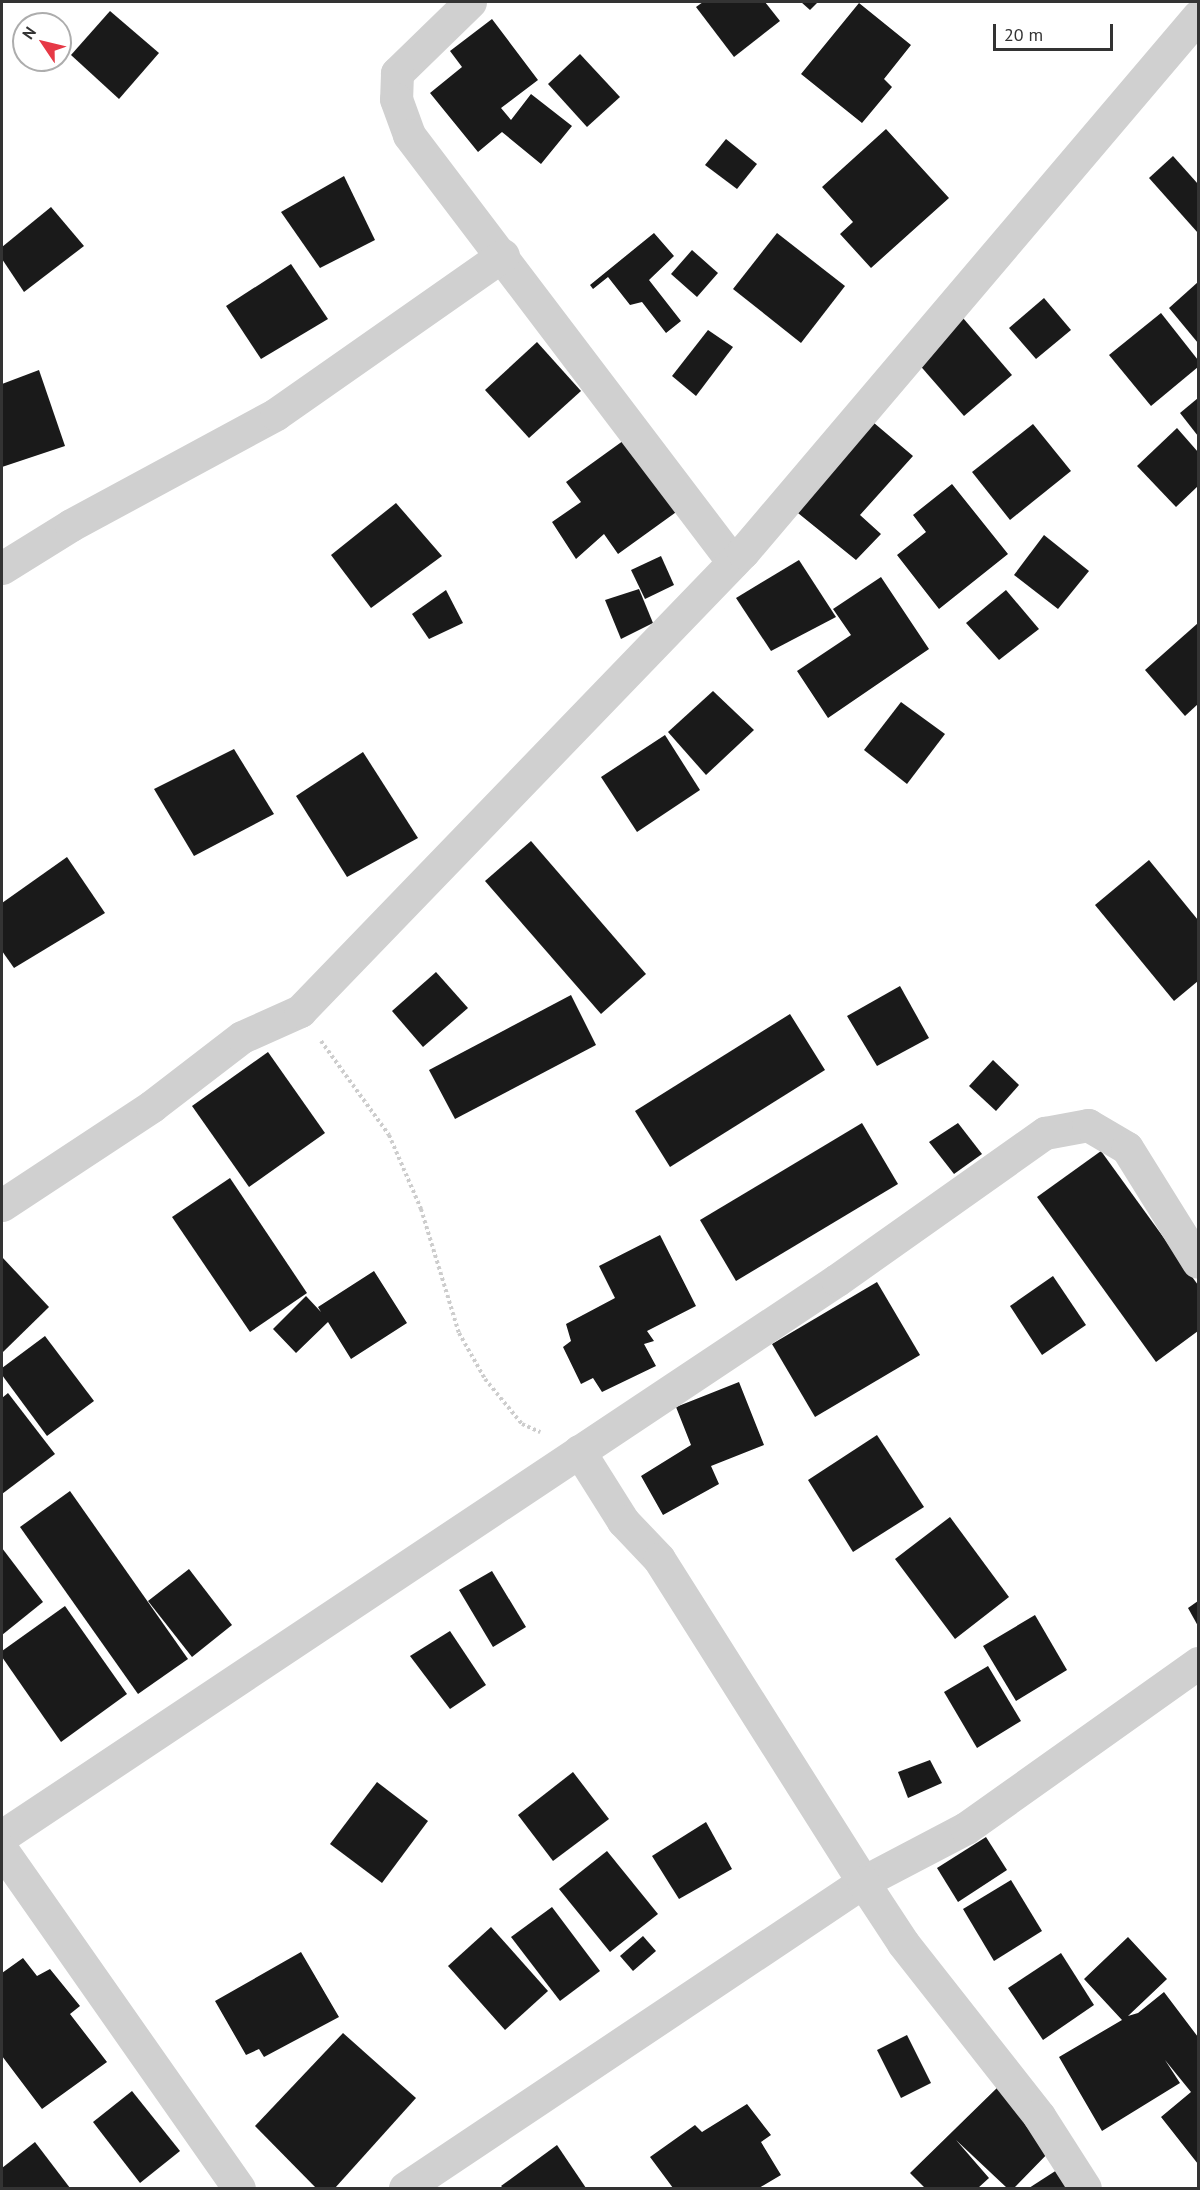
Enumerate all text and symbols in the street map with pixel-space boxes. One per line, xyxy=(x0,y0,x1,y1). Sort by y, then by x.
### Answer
north arrow xyxy=(12,12,72,72)
scale bar xyxy=(996,12,1116,50)
text: N xyxy=(18,23,40,43)
text: 20 m xyxy=(1004,23,1043,46)

